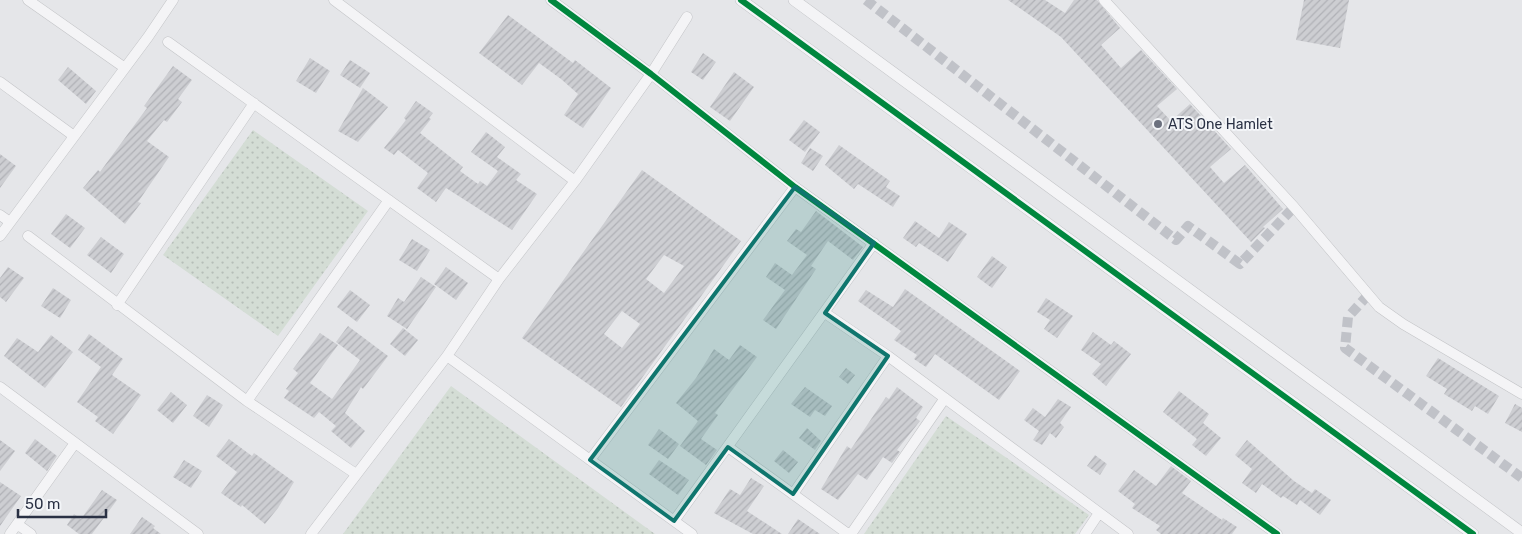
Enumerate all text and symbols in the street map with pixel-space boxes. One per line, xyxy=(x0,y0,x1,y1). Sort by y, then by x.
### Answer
place label: ATS One Hamlet xyxy=(1168,116,1273,133)
marker: ATS One Hamlet xyxy=(1152,118,1164,130)
scale bar xyxy=(18,486,105,518)
text: 50 m xyxy=(25,495,60,513)

